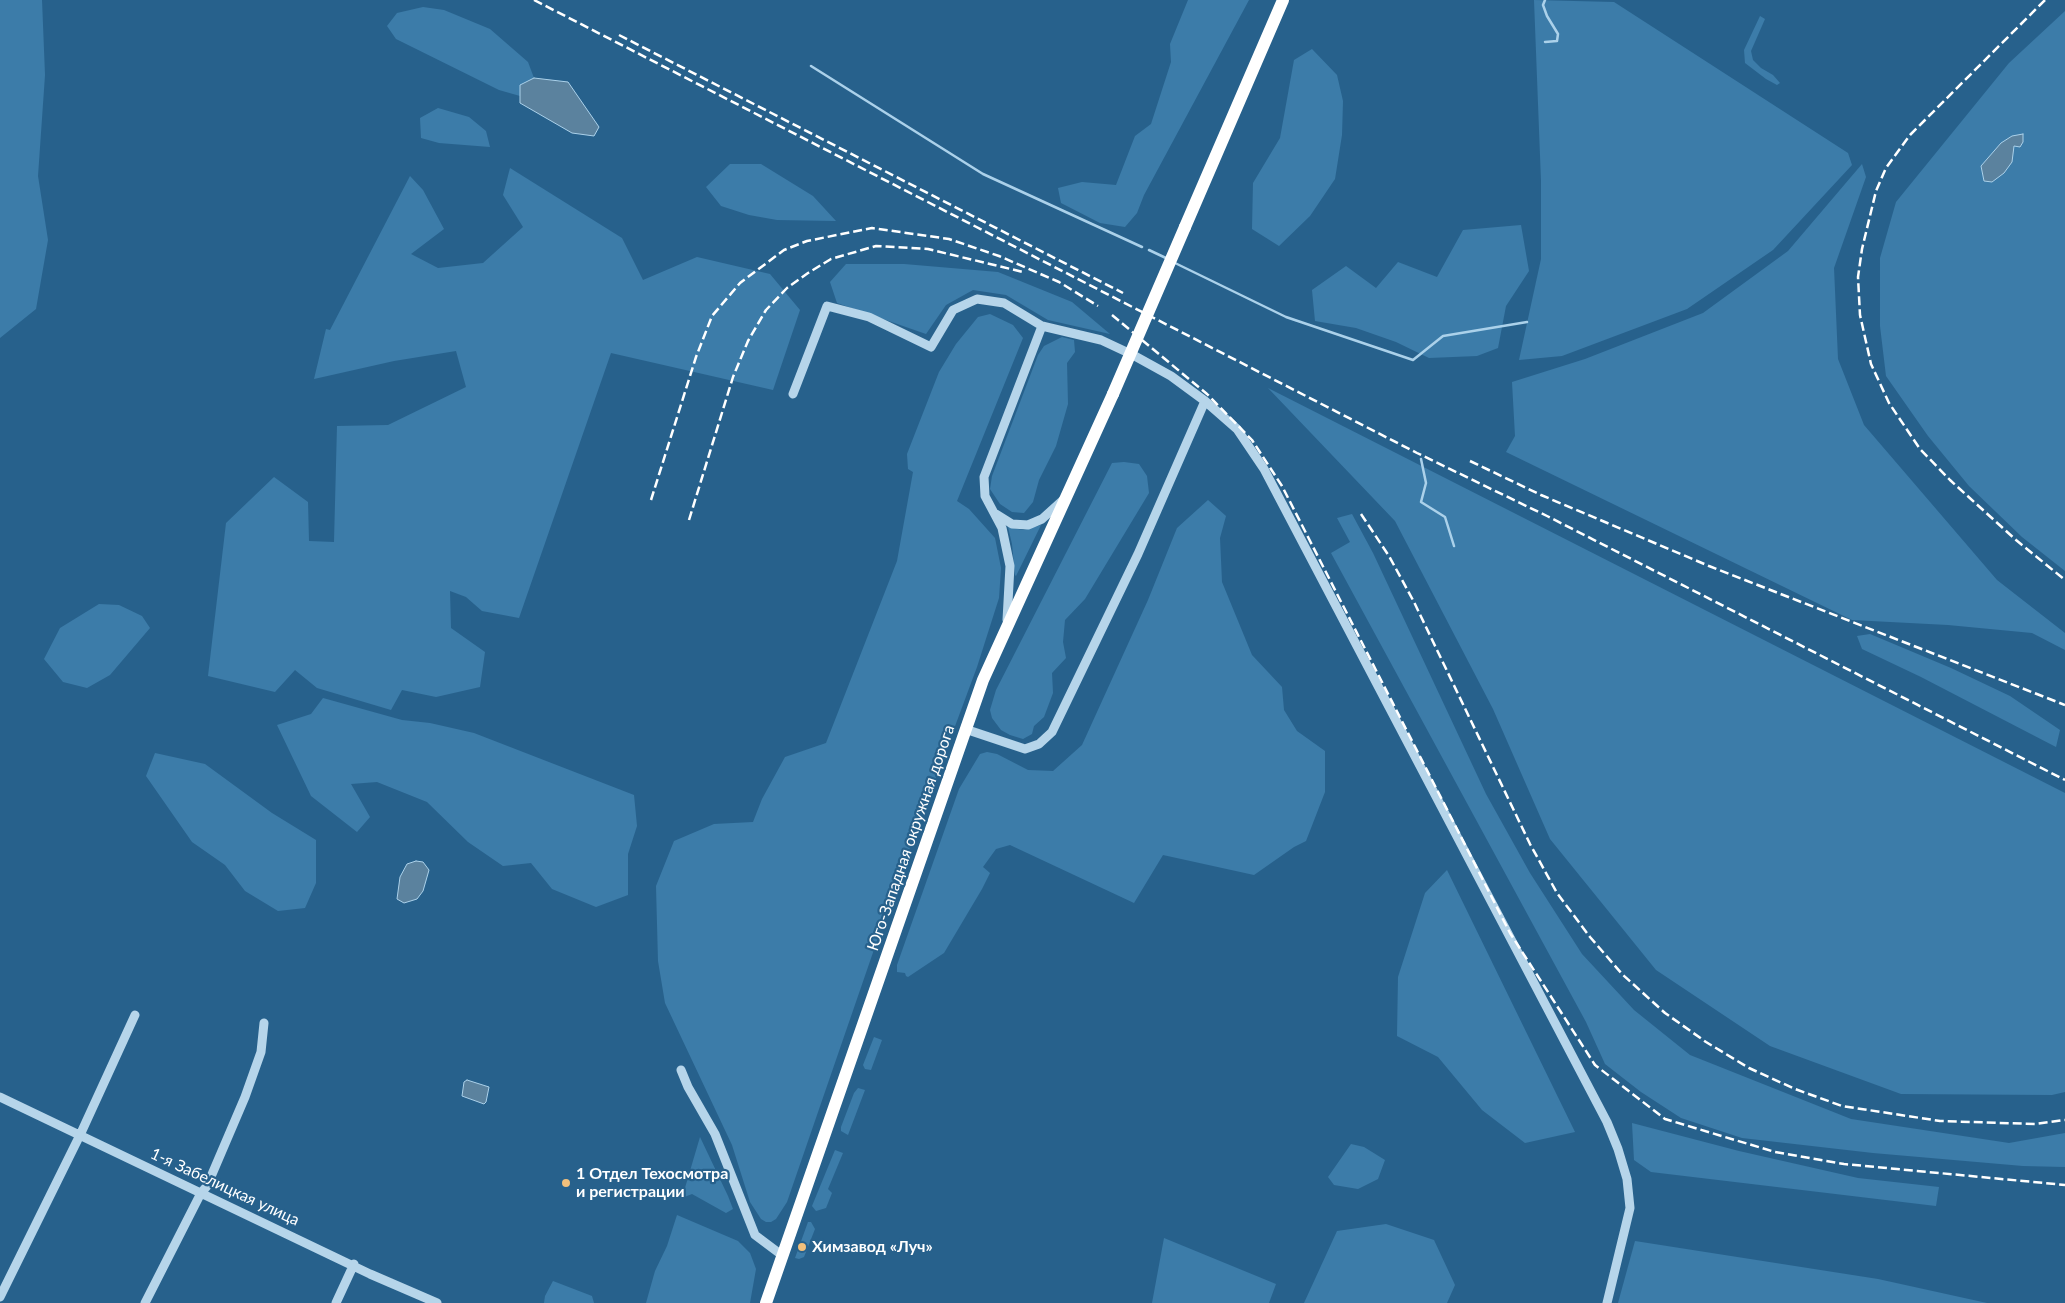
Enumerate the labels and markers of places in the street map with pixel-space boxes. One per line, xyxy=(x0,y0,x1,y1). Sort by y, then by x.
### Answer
place label: 1 Отдел Техосмотра и регистрации xyxy=(576,1164,728,1202)
marker: 1 Отдел Техосмотра и регистрации xyxy=(560,1177,572,1189)
place label: Химзавод «Луч» xyxy=(812,1237,933,1257)
marker: Химзавод «Луч» xyxy=(796,1241,808,1253)

